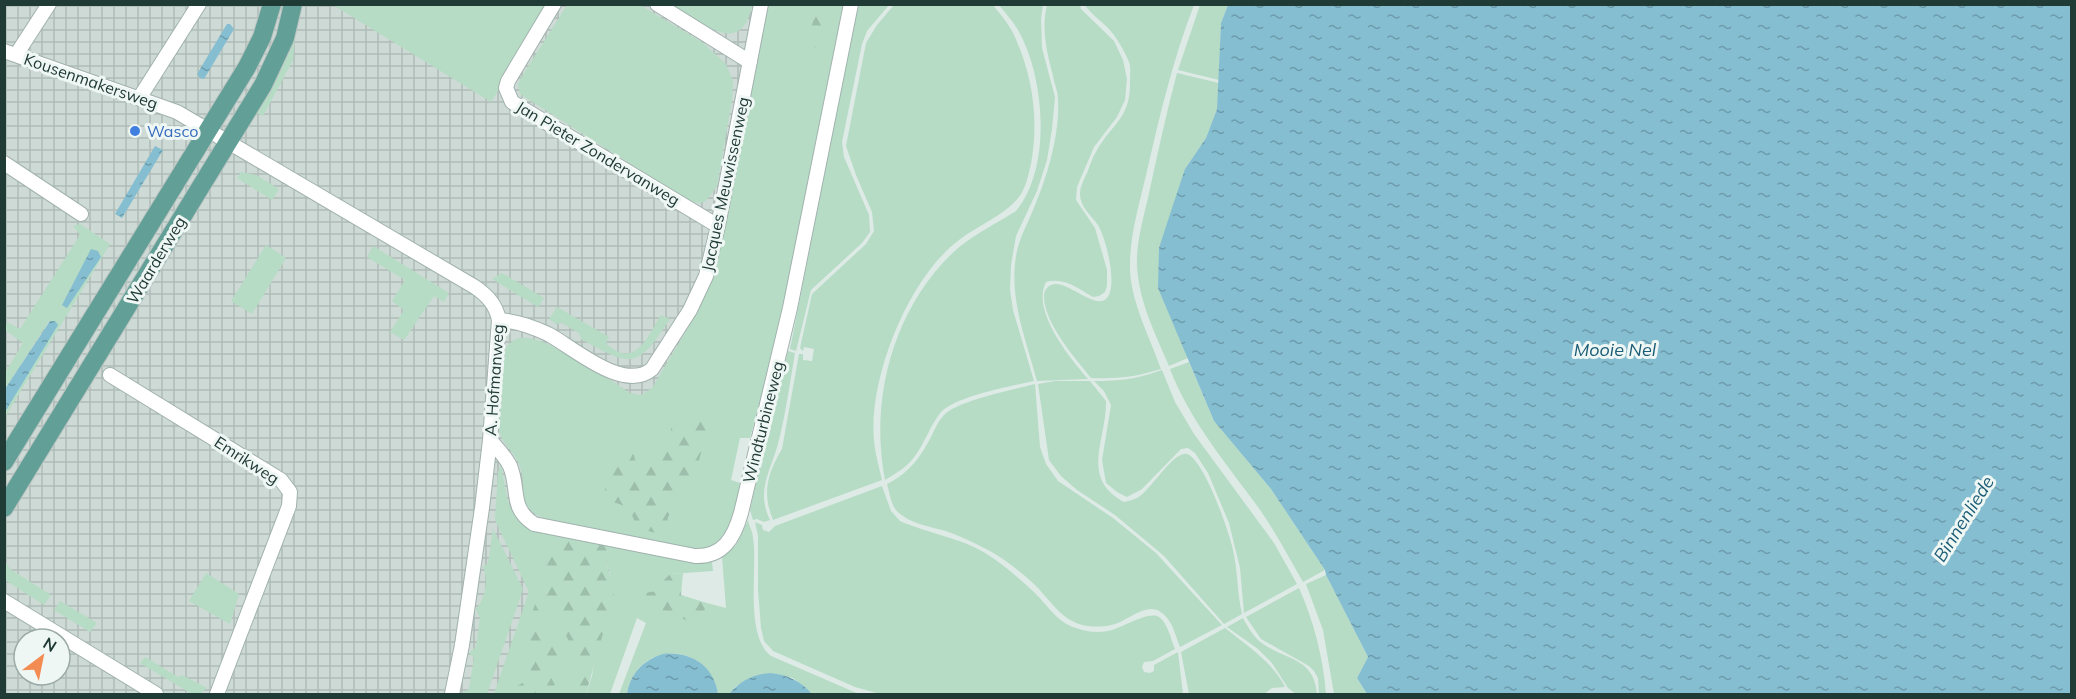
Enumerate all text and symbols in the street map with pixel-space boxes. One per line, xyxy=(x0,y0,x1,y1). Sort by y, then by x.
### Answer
street label: Kousenmakersweg xyxy=(21,49,161,113)
street label: Jacques Meuwissenweg xyxy=(697,95,753,273)
street label: Jan Pieter Zondervanweg xyxy=(513,96,683,210)
place label: Wasco xyxy=(147,121,198,141)
marker: Wasco xyxy=(128,124,142,138)
street label: Waarderweg xyxy=(122,213,190,307)
street label: A. Hofmanweg xyxy=(480,324,508,436)
water label: Mooie Nel xyxy=(1574,338,1657,361)
street label: Windturbineweg xyxy=(738,359,788,485)
street label: Emrikweg xyxy=(211,432,283,488)
water label: Binnenliede xyxy=(1928,471,1999,566)
north arrow xyxy=(12,627,72,687)
text: N xyxy=(40,633,60,656)

